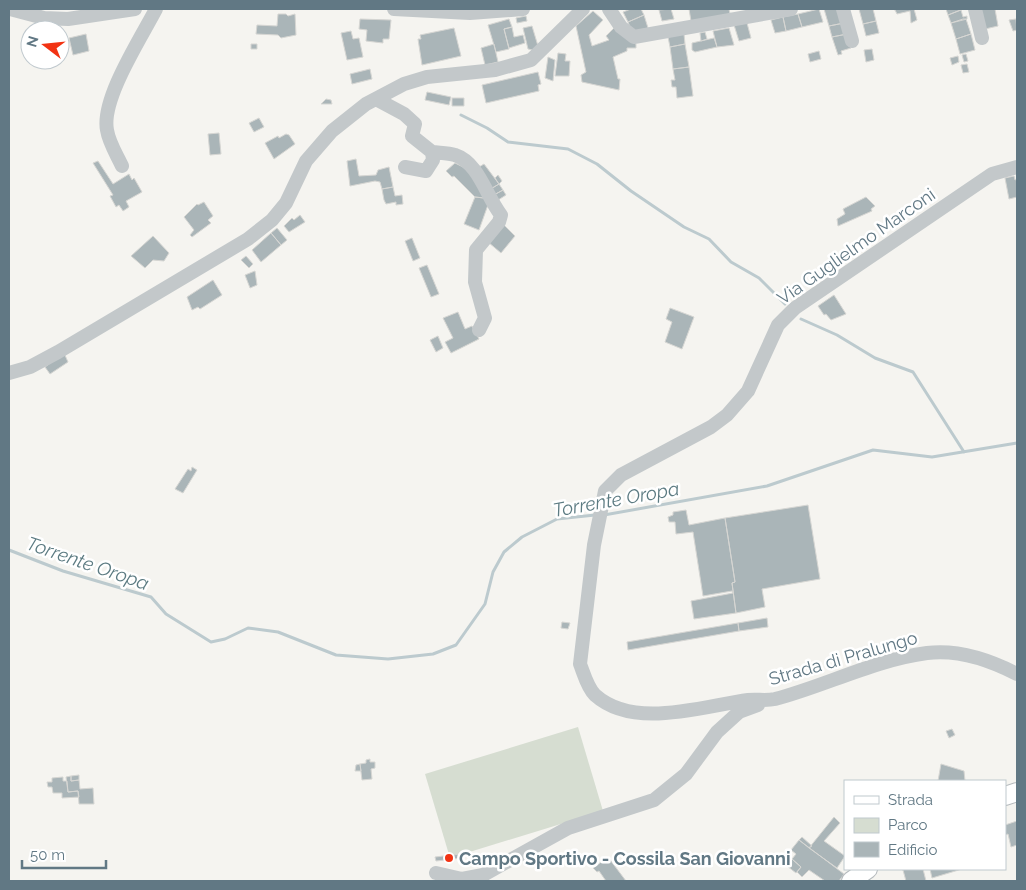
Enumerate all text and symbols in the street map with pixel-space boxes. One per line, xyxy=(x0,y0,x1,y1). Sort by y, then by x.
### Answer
north arrow xyxy=(20,20,70,70)
text: N xyxy=(23,34,42,49)
street label: Via Guglielmo Marconi xyxy=(773,184,939,308)
water label: Torrente Oropa xyxy=(551,477,681,521)
water label: Torrente Oropa xyxy=(24,532,152,594)
street label: Strada di Pralungo xyxy=(766,627,920,689)
legend xyxy=(844,780,1006,870)
text: Strada xyxy=(888,791,933,809)
text: Parco xyxy=(888,816,928,834)
scale bar xyxy=(22,838,106,870)
text: Edificio xyxy=(888,841,938,859)
text: 50 m xyxy=(30,846,65,864)
place label: Campo Sportivo - Cossila San Giovanni xyxy=(459,848,791,869)
marker: Campo Sportivo - Cossila San Giovanni xyxy=(443,852,455,864)

